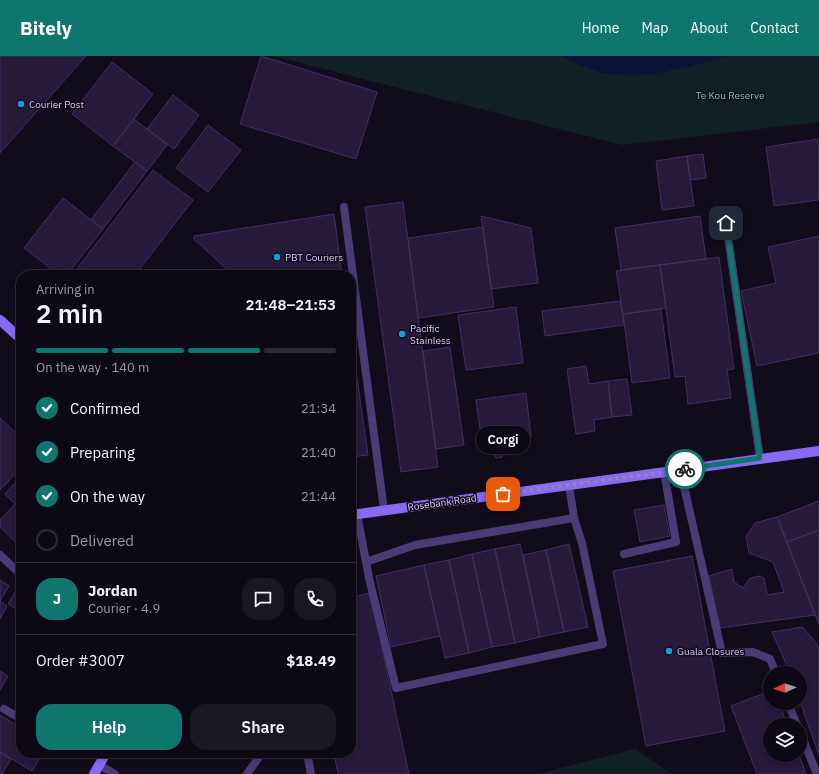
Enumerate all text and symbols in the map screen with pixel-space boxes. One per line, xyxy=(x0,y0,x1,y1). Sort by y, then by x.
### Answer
text: Bitely xyxy=(20,16,72,40)
text: Home xyxy=(582,19,619,37)
text: Map xyxy=(641,19,668,37)
text: About xyxy=(690,19,728,37)
text: Contact xyxy=(750,19,799,37)
park label: Te Kou Reserve xyxy=(696,89,765,102)
place label: Courier Post xyxy=(29,98,84,111)
marker: Courier Post xyxy=(16,99,26,109)
pin xyxy=(709,206,743,240)
icon: home xyxy=(715,212,737,234)
place label: PBT Couriers xyxy=(285,251,343,264)
marker: PBT Couriers xyxy=(272,252,282,262)
text: Arriving in xyxy=(36,281,95,298)
text: 21:48–21:53 xyxy=(246,295,336,314)
text: 2 min xyxy=(36,296,103,330)
place label: Pacific Stainless xyxy=(410,322,451,347)
marker: Pacific Stainless xyxy=(397,329,407,339)
text: On the way · 140 m xyxy=(36,359,149,376)
icon: check xyxy=(36,397,58,419)
text: Confirmed xyxy=(70,399,140,418)
text: 21:34 xyxy=(301,400,336,417)
callout: Corgi xyxy=(476,426,530,454)
text: Corgi xyxy=(487,431,519,448)
icon: check xyxy=(36,441,58,463)
text: Preparing xyxy=(70,443,135,462)
text: 21:40 xyxy=(301,444,336,461)
courier xyxy=(665,449,705,489)
icon: bike xyxy=(674,458,696,480)
pin xyxy=(486,477,520,511)
icon: bag xyxy=(492,483,514,505)
icon: check xyxy=(36,485,58,507)
text: On the way xyxy=(70,487,145,506)
text: 21:44 xyxy=(301,488,336,505)
street label: Rosebank Road xyxy=(407,491,477,514)
text: Delivered xyxy=(70,531,134,550)
button: chat xyxy=(242,578,284,620)
button: phone xyxy=(294,578,336,620)
text: Jordan xyxy=(88,581,137,600)
text: J xyxy=(53,589,61,608)
text: Courier · 4.9 xyxy=(88,600,160,617)
place label: Guala Closures xyxy=(677,645,745,658)
marker: Guala Closures xyxy=(664,646,674,656)
text: Order #3007 xyxy=(36,651,125,670)
text: $18.49 xyxy=(286,651,336,670)
north arrow xyxy=(763,666,807,710)
map controls xyxy=(763,666,807,762)
button: Help xyxy=(36,704,182,750)
button: Share xyxy=(190,704,336,750)
button: layers xyxy=(763,718,807,762)

